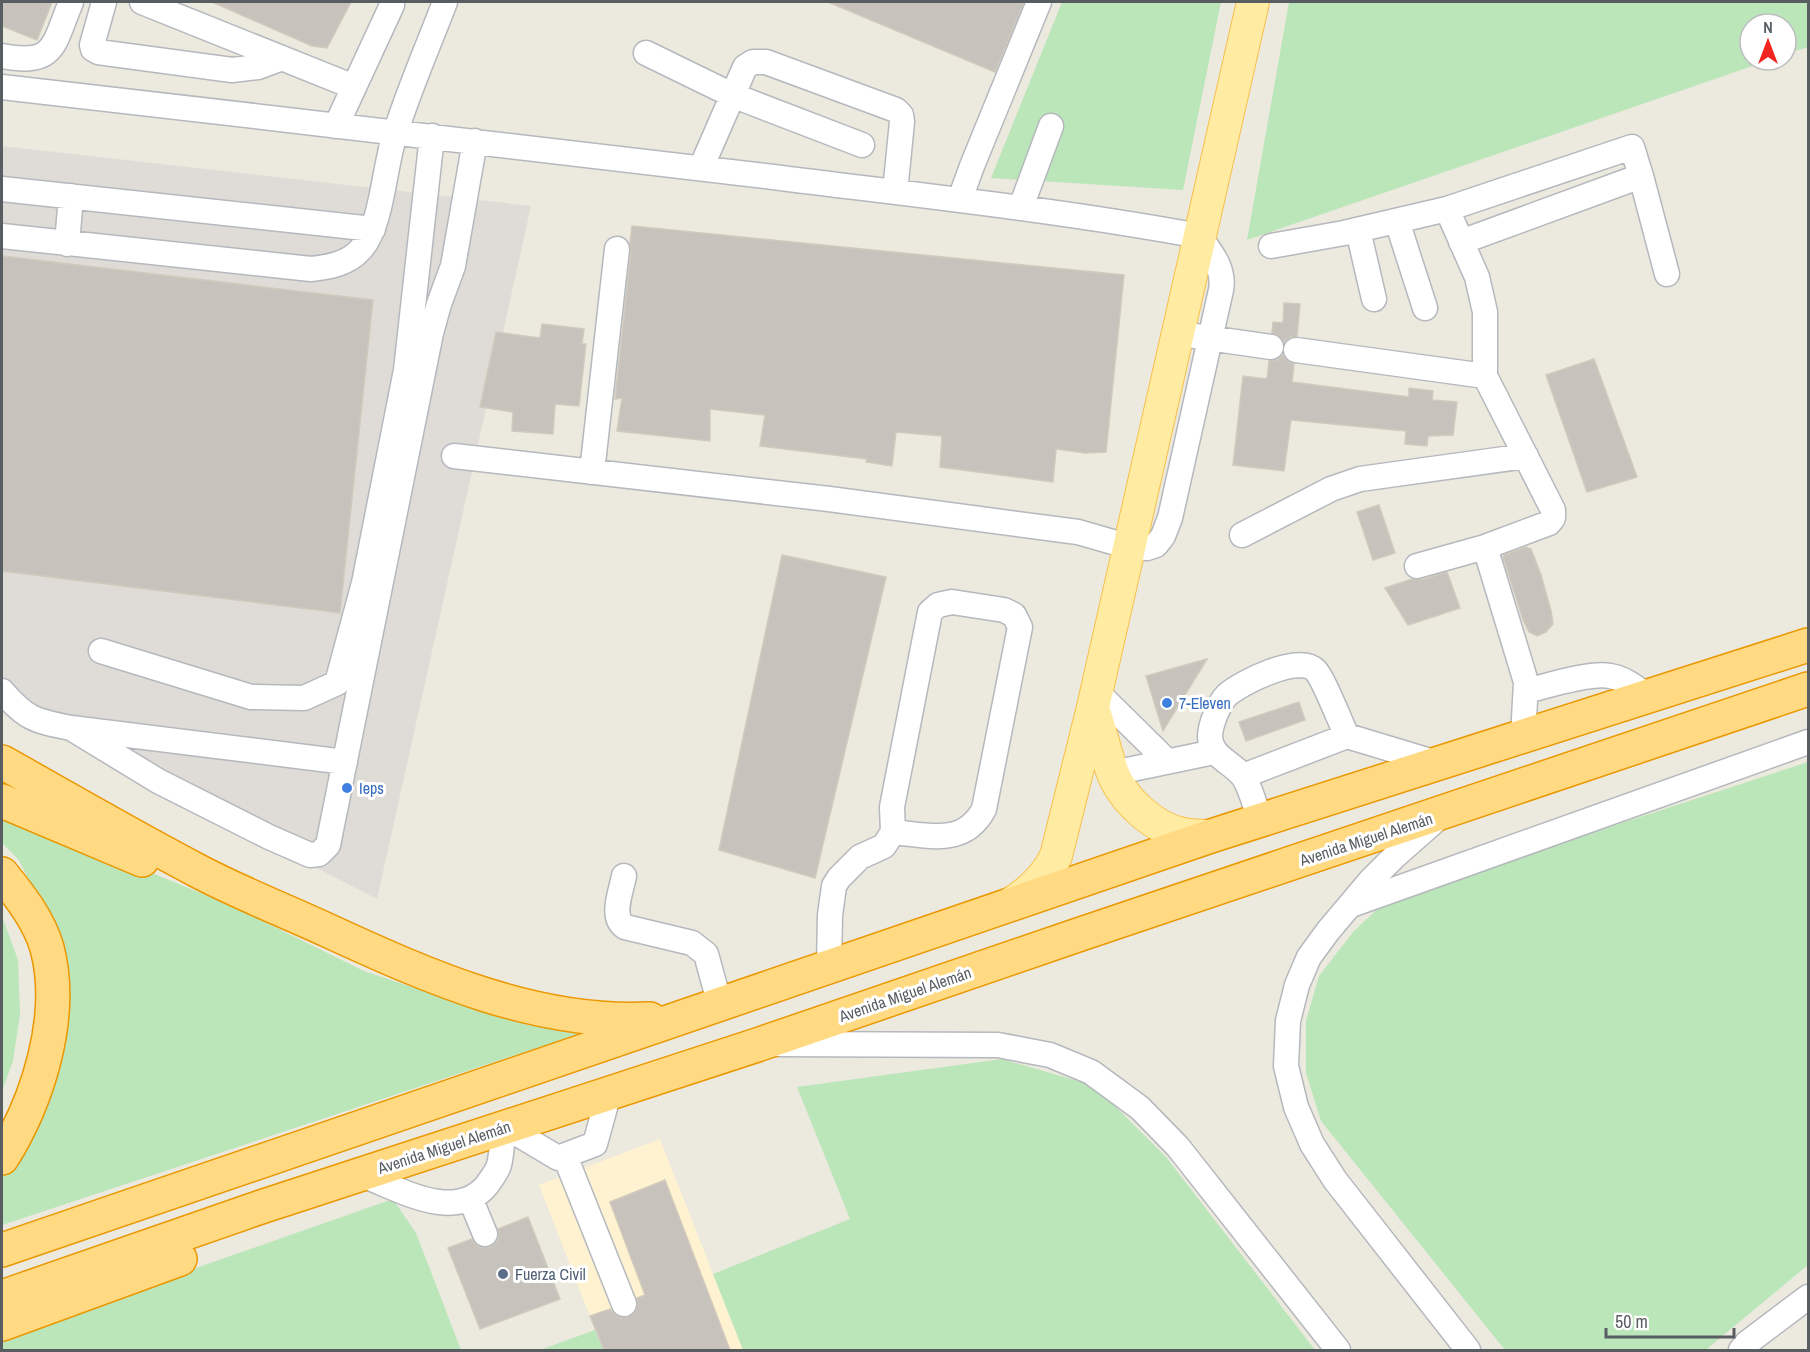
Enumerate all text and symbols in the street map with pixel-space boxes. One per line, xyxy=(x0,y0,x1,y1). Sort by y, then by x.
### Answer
north arrow xyxy=(1738,12,1798,72)
text: N xyxy=(1763,16,1773,38)
place label: 7-Eleven xyxy=(1179,692,1231,714)
marker: 7-Eleven xyxy=(1160,696,1174,710)
place label: Ieps xyxy=(359,777,384,799)
marker: Ieps xyxy=(340,781,354,795)
street label: Avenida Miguel Alemán xyxy=(1296,807,1435,871)
street label: Avenida Miguel Alemán xyxy=(835,961,974,1027)
street label: Avenida Miguel Alemán xyxy=(374,1115,513,1179)
place label: Fuerza Civil xyxy=(515,1263,586,1285)
marker: Fuerza Civil xyxy=(496,1267,510,1281)
scale bar xyxy=(1606,1301,1734,1339)
text: 50 m xyxy=(1615,1309,1648,1334)

